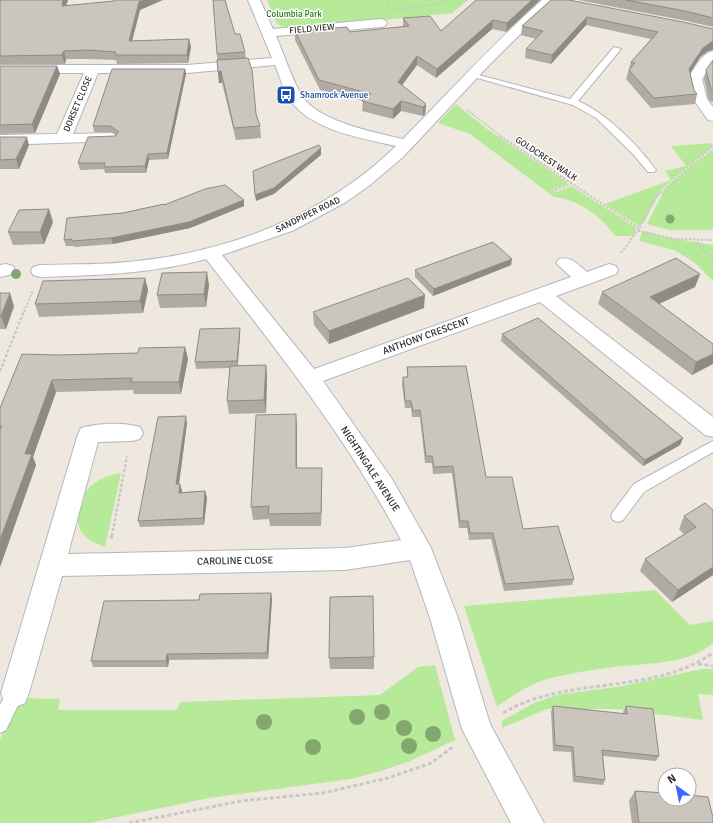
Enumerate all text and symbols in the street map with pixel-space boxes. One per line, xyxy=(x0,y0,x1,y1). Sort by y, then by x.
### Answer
park label: Columbia Park xyxy=(266,9,322,20)
street label: FIELD VIEW xyxy=(289,22,335,36)
street label: DORSET CLOSE xyxy=(61,74,95,134)
bus stop icon: Shamrock Avenue xyxy=(275,84,297,106)
place label: Shamrock Avenue xyxy=(300,90,369,101)
street label: GOLDCREST WALK xyxy=(513,134,579,184)
street label: SANDPIPER ROAD xyxy=(274,195,342,235)
street label: ANTHONY CRESCENT xyxy=(381,315,471,357)
street label: NIGHTINGALE AVENUE xyxy=(338,424,402,514)
street label: CAROLINE CLOSE xyxy=(197,554,273,568)
north arrow xyxy=(657,767,697,807)
text: N xyxy=(665,771,679,787)

